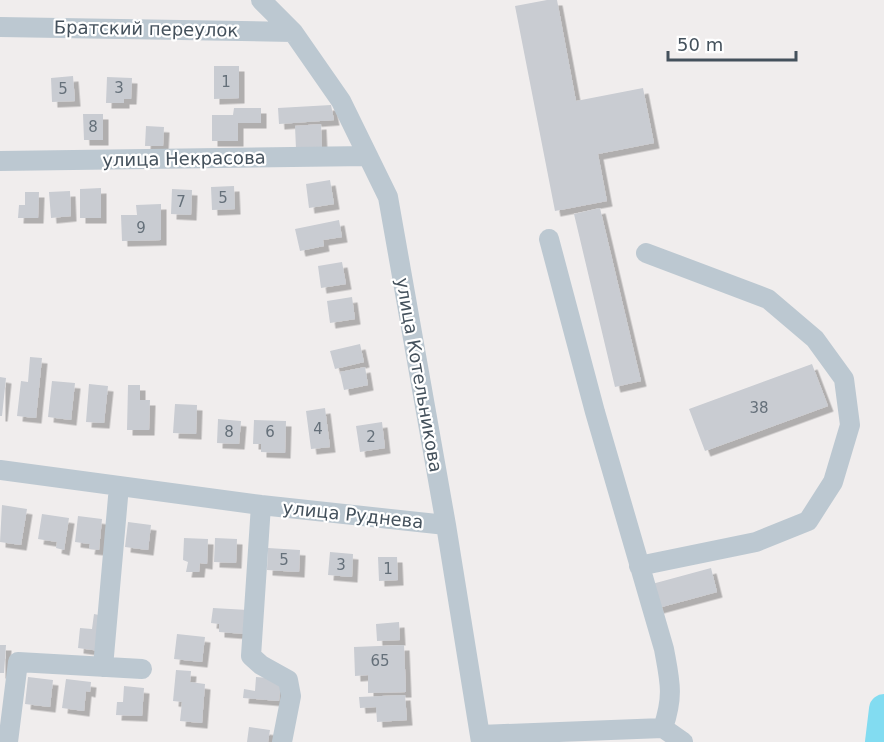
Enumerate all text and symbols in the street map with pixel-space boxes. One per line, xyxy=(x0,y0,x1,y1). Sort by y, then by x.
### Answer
street label: Братский переулок xyxy=(54,16,239,41)
scale bar xyxy=(668,24,796,62)
text: 50 m xyxy=(677,34,723,55)
house number: 1 xyxy=(221,73,231,91)
house number: 3 xyxy=(114,79,124,97)
house number: 5 xyxy=(58,80,68,98)
house number: 8 xyxy=(88,118,98,136)
street label: улица Некрасова xyxy=(102,147,266,170)
house number: 5 xyxy=(218,189,228,207)
house number: 7 xyxy=(176,193,186,211)
house number: 9 xyxy=(136,219,146,237)
street label: улица Котельникова xyxy=(392,276,447,474)
house number: 38 xyxy=(749,399,769,417)
house number: 4 xyxy=(313,420,323,438)
house number: 8 xyxy=(224,423,234,441)
house number: 6 xyxy=(265,423,275,441)
house number: 2 xyxy=(366,428,376,446)
street label: улица Руднева xyxy=(282,497,424,532)
house number: 5 xyxy=(279,551,289,569)
house number: 3 xyxy=(336,556,346,574)
house number: 1 xyxy=(383,560,393,578)
house number: 65 xyxy=(370,652,390,670)

